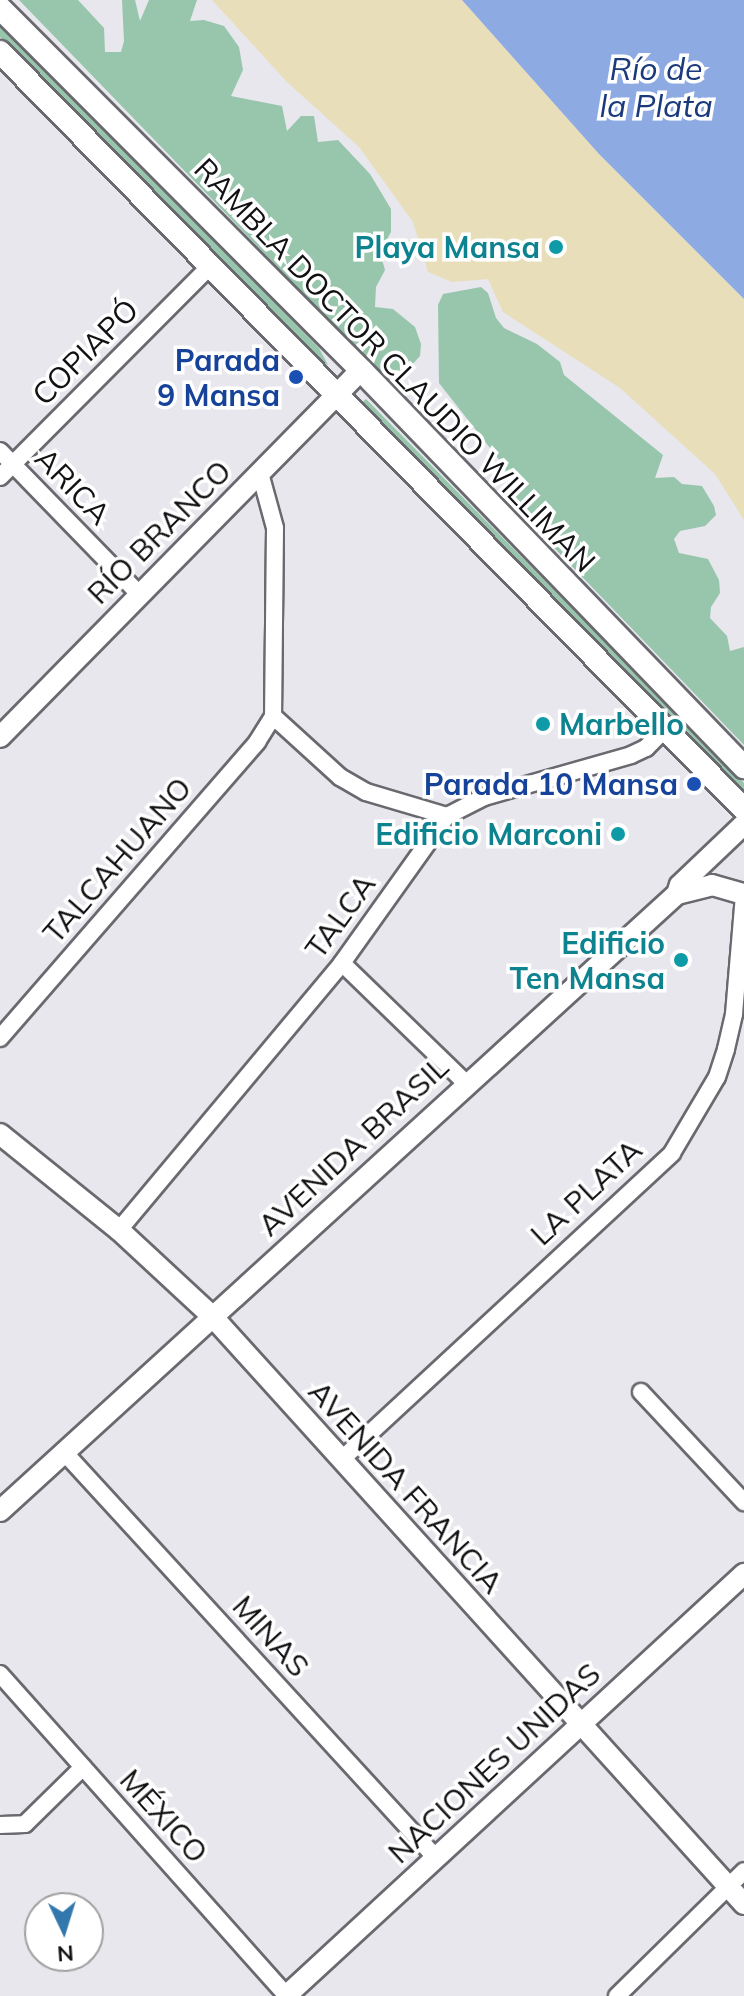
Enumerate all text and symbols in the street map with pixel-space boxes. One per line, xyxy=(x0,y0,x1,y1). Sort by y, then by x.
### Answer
water label: Río de la Plata xyxy=(599,50,713,125)
street label: RAMBLA DOCTOR CLAUDIO WILLIMAN xyxy=(187,151,603,579)
place label: Playa Mansa xyxy=(355,229,540,265)
marker: Playa Mansa xyxy=(547,238,565,256)
street label: COPIAPÓ xyxy=(25,292,145,412)
place label: Parada 9 Mansa xyxy=(157,342,280,412)
marker: Parada 9 Mansa xyxy=(287,368,305,386)
street label: ARICA xyxy=(28,440,118,532)
street label: RÍO BRANCO xyxy=(80,453,238,611)
place label: Marbello xyxy=(559,706,684,742)
marker: Marbello xyxy=(534,715,552,733)
place label: Parada 10 Mansa xyxy=(424,766,678,802)
street label: TALCAHUANO xyxy=(35,770,199,950)
marker: Parada 10 Mansa xyxy=(685,775,703,793)
place label: Edificio Marconi xyxy=(375,816,602,852)
marker: Edificio Marconi xyxy=(609,825,627,843)
street label: TALCA xyxy=(297,867,383,965)
place label: Edificio Ten Mansa xyxy=(510,925,665,996)
marker: Edificio Ten Mansa xyxy=(672,951,690,969)
street label: AVENIDA BRASIL xyxy=(251,1049,455,1243)
street label: LA PLATA xyxy=(523,1132,649,1252)
street label: AVENIDA FRANCIA xyxy=(301,1373,511,1601)
street label: MINAS xyxy=(225,1588,317,1684)
street label: NACIONES UNIDAS xyxy=(381,1656,607,1870)
street label: MÉXICO xyxy=(113,1762,215,1870)
north arrow xyxy=(24,1892,104,1972)
text: N xyxy=(56,1939,75,1968)

